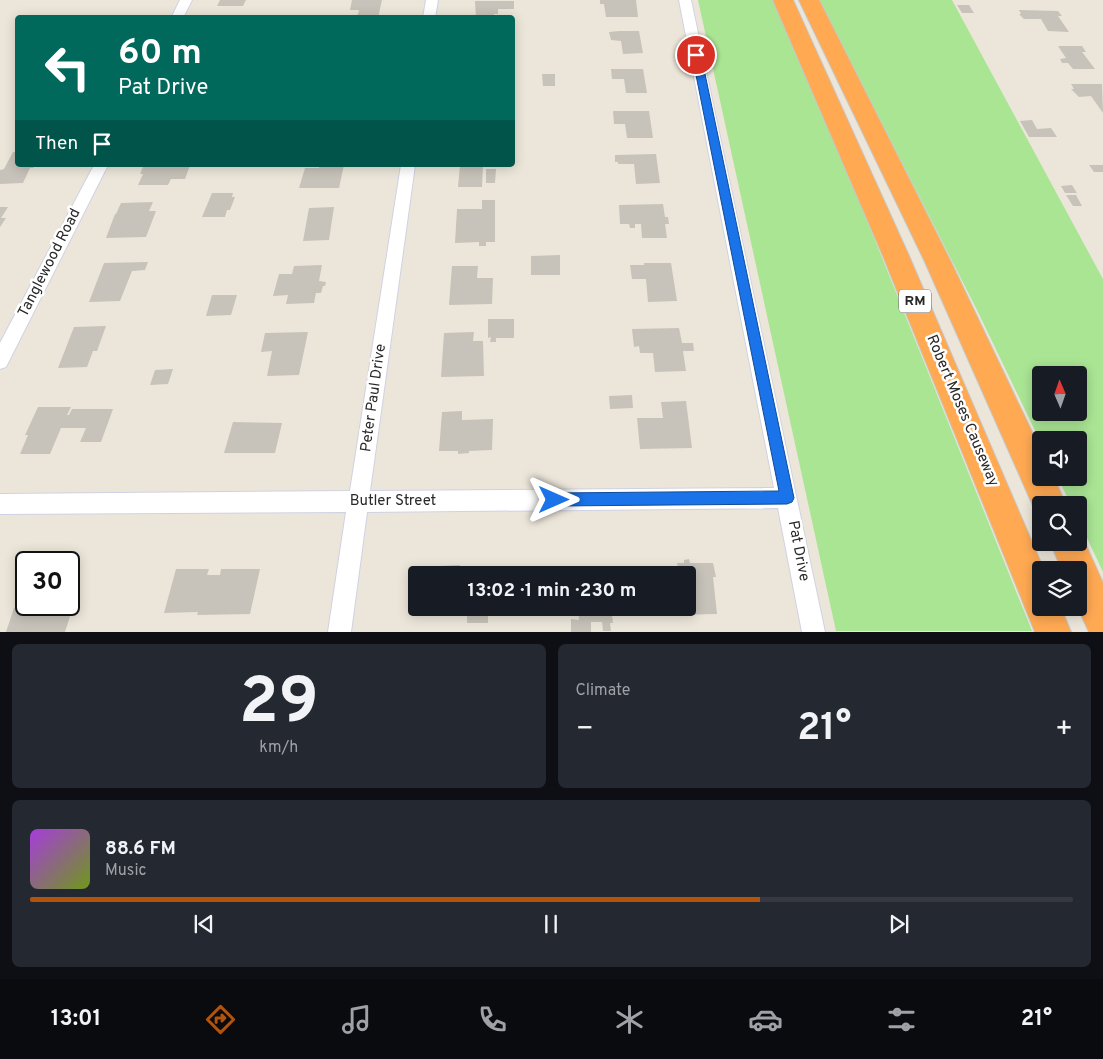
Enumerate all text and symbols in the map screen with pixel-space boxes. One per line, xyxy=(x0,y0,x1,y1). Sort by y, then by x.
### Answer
text: 60 m xyxy=(118,32,202,76)
pin xyxy=(675,34,717,76)
icon: left xyxy=(35,35,100,100)
icon: arrive xyxy=(682,41,710,69)
text: Pat Drive xyxy=(118,75,208,102)
icon: arrive xyxy=(88,130,116,158)
text: Then xyxy=(35,132,78,156)
street label: Tanglewood Road xyxy=(14,206,86,320)
road number: RM xyxy=(899,290,931,312)
street label: Robert Moses Causeway xyxy=(921,332,1003,490)
street label: Peter Paul Drive xyxy=(357,343,391,453)
north arrow xyxy=(1032,366,1088,421)
map controls xyxy=(1032,366,1087,616)
button: sound xyxy=(1032,431,1087,486)
position arrow xyxy=(527,473,579,525)
street label: Butler Street xyxy=(350,492,436,511)
button: search xyxy=(1032,496,1087,551)
street label: Pat Drive xyxy=(783,519,813,583)
speed limit sign: 30 xyxy=(15,551,80,616)
button: layers xyxy=(1032,561,1087,616)
text: 13:02 · 1 min · 230 m xyxy=(468,579,636,603)
text: 29 xyxy=(239,664,319,746)
text: Climate xyxy=(576,681,630,701)
text: 21° xyxy=(797,705,851,754)
text: − xyxy=(576,712,594,748)
text: + xyxy=(1055,712,1073,748)
text: km/h xyxy=(259,738,298,758)
text: 88.6 FM xyxy=(105,837,176,861)
text: Music xyxy=(105,861,146,881)
icon: previous xyxy=(190,910,218,938)
icon: pause xyxy=(537,910,565,938)
icon: next xyxy=(885,910,913,938)
icon: directions xyxy=(203,1002,238,1037)
icon: music xyxy=(339,1002,374,1037)
icon: phone xyxy=(475,1002,510,1037)
icon: climate xyxy=(612,1002,647,1037)
icon: car xyxy=(748,1002,783,1037)
icon: filters xyxy=(884,1002,919,1037)
text: 13:01 xyxy=(51,1006,101,1033)
text: 21° xyxy=(1021,1006,1052,1033)

